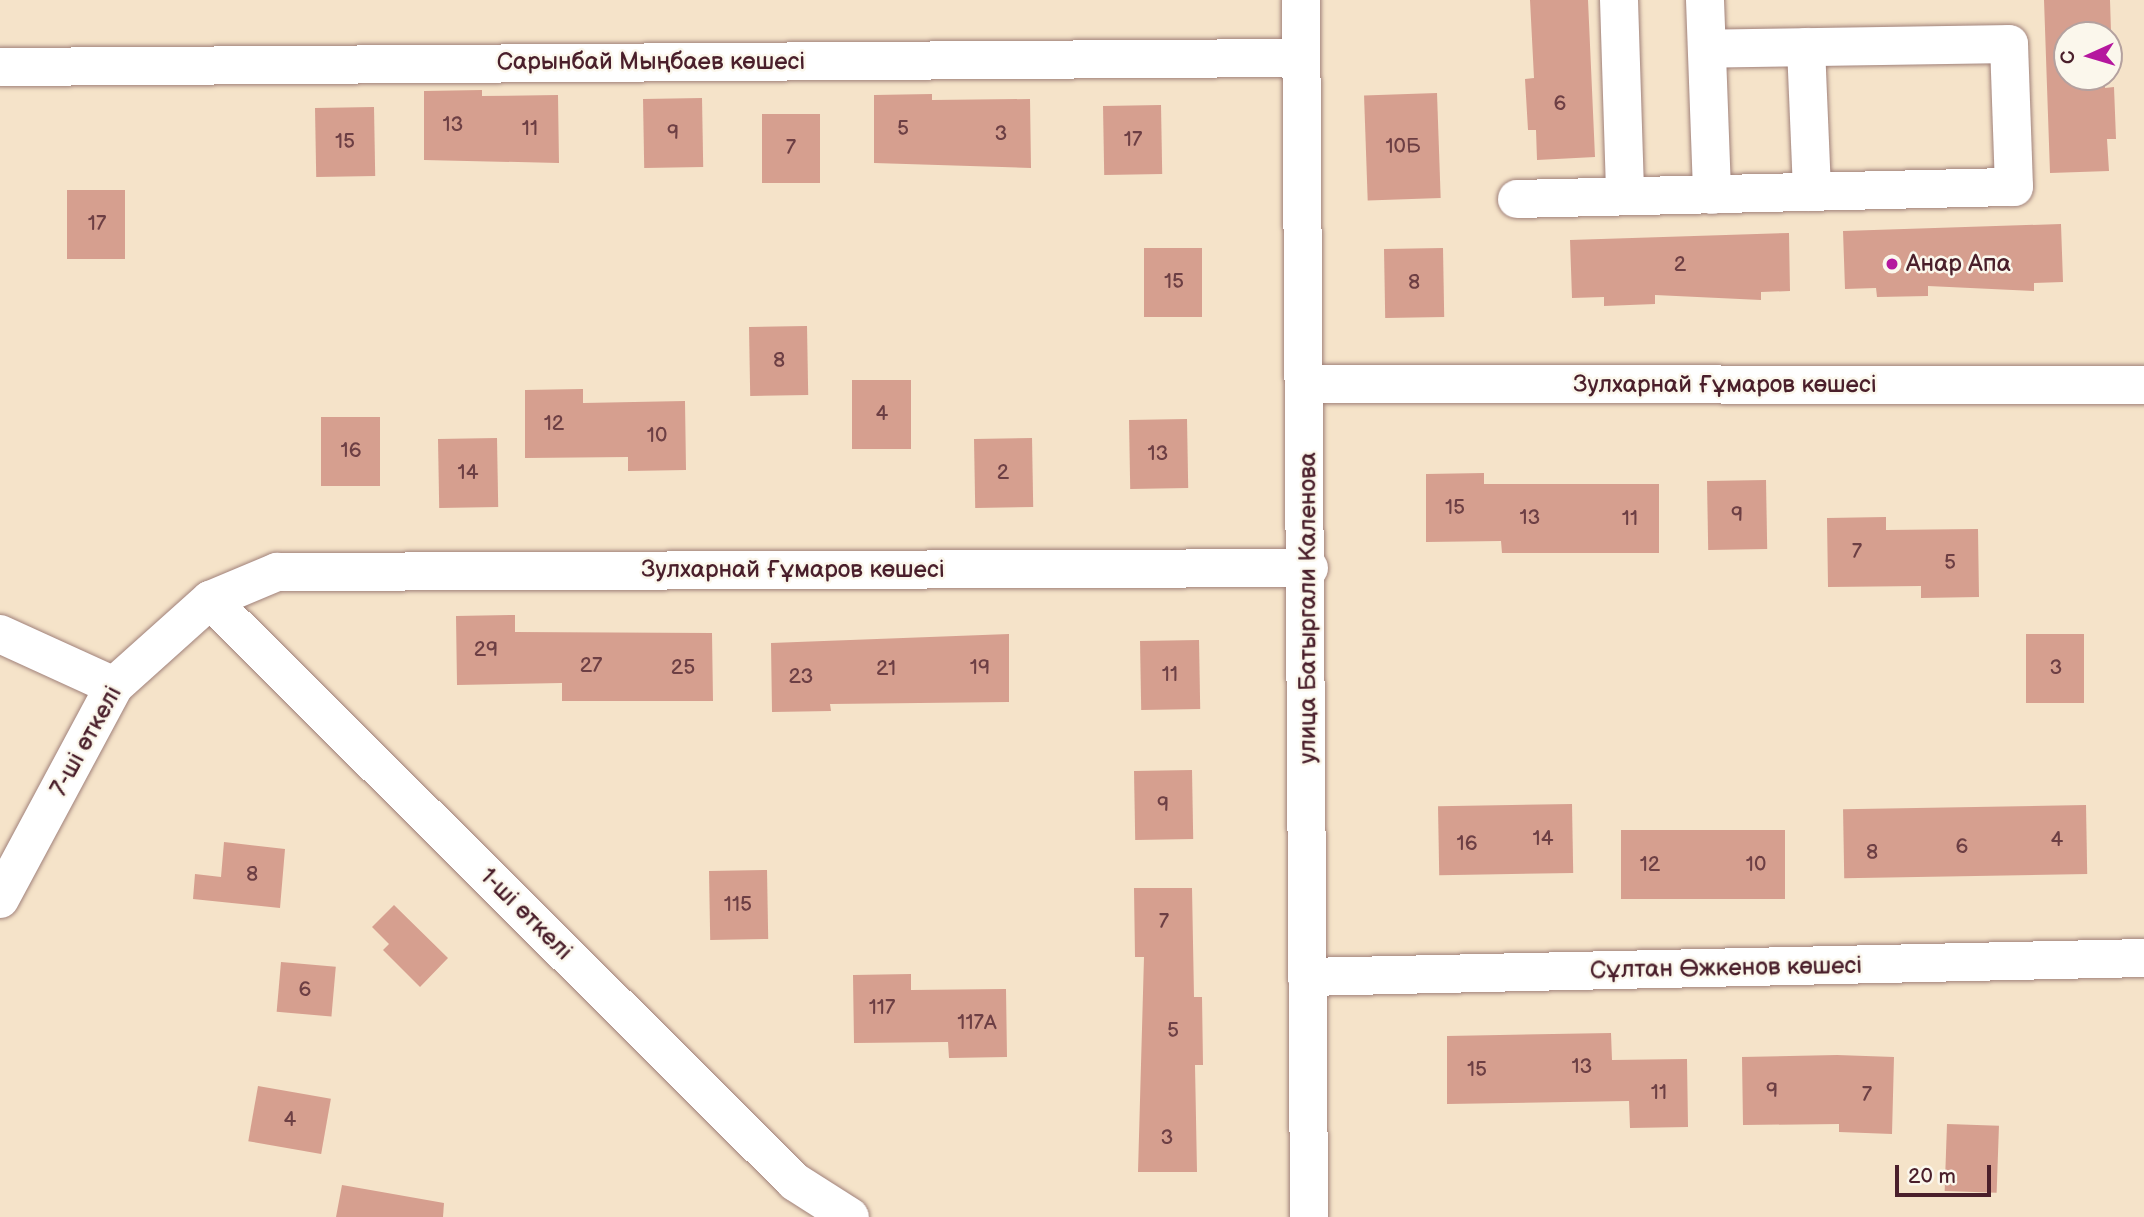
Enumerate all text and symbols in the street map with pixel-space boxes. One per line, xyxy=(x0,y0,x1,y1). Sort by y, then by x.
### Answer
north arrow xyxy=(2053,21,2123,91)
street label: Сарынбай Мыңбаев көшесі xyxy=(497,48,805,76)
text: С xyxy=(2057,50,2080,65)
house number: 6 xyxy=(1554,91,1566,117)
house number: 13 xyxy=(442,112,464,138)
house number: 11 xyxy=(522,116,538,142)
house number: 5 xyxy=(897,116,909,142)
house number: 9 xyxy=(667,120,679,146)
house number: 3 xyxy=(995,121,1007,147)
house number: 17 xyxy=(1124,127,1142,153)
house number: 15 xyxy=(335,129,355,155)
house number: 10Б xyxy=(1385,134,1421,160)
house number: 7 xyxy=(786,135,796,161)
house number: 17 xyxy=(88,211,106,237)
place label: Анар Апа xyxy=(1906,250,2011,278)
house number: 2 xyxy=(1674,252,1686,278)
marker: Анар Апа xyxy=(1884,256,1900,272)
house number: 15 xyxy=(1164,269,1184,295)
house number: 8 xyxy=(1408,270,1420,296)
house number: 8 xyxy=(773,348,785,374)
street label: Зулхарнай Ғұмаров көшесі xyxy=(1573,371,1877,399)
house number: 4 xyxy=(876,401,888,427)
house number: 12 xyxy=(544,411,564,437)
house number: 10 xyxy=(647,423,667,449)
house number: 16 xyxy=(341,438,361,464)
house number: 13 xyxy=(1147,441,1169,467)
street label: улица Батыргали Каленова xyxy=(1294,452,1322,764)
house number: 14 xyxy=(458,460,478,486)
house number: 2 xyxy=(997,460,1009,486)
house number: 15 xyxy=(1445,495,1465,521)
house number: 9 xyxy=(1731,502,1743,528)
house number: 13 xyxy=(1519,505,1541,531)
house number: 11 xyxy=(1622,506,1638,532)
house number: 7 xyxy=(1852,539,1862,565)
house number: 5 xyxy=(1944,550,1956,576)
street label: Зулхарнай Ғұмаров көшесі xyxy=(641,556,945,584)
house number: 29 xyxy=(474,637,498,663)
house number: 27 xyxy=(580,653,602,679)
house number: 25 xyxy=(671,655,695,681)
house number: 19 xyxy=(970,655,990,681)
house number: 3 xyxy=(2050,655,2062,681)
house number: 21 xyxy=(876,656,896,682)
house number: 11 xyxy=(1162,662,1178,688)
house number: 23 xyxy=(789,664,813,690)
street label: 7-ші өткелі xyxy=(44,681,128,801)
house number: 9 xyxy=(1157,792,1169,818)
house number: 14 xyxy=(1533,826,1553,852)
house number: 4 xyxy=(2051,827,2063,853)
house number: 16 xyxy=(1457,831,1477,857)
house number: 6 xyxy=(1956,834,1968,860)
house number: 8 xyxy=(1866,840,1878,866)
house number: 12 xyxy=(1640,852,1660,878)
house number: 10 xyxy=(1746,852,1766,878)
house number: 8 xyxy=(246,862,258,888)
street label: 1-ші өткелі xyxy=(474,862,578,966)
house number: 115 xyxy=(724,892,752,918)
house number: 7 xyxy=(1159,909,1169,935)
street label: Сұлтан Өжкенов көшесі xyxy=(1590,951,1862,985)
house number: 6 xyxy=(299,977,311,1003)
house number: 117 xyxy=(869,995,895,1021)
house number: 117А xyxy=(957,1010,997,1036)
house number: 5 xyxy=(1167,1018,1179,1044)
house number: 13 xyxy=(1571,1054,1593,1080)
house number: 15 xyxy=(1467,1057,1487,1083)
house number: 9 xyxy=(1766,1078,1778,1104)
house number: 11 xyxy=(1651,1080,1667,1106)
house number: 7 xyxy=(1862,1082,1872,1108)
house number: 4 xyxy=(284,1107,296,1133)
house number: 3 xyxy=(1161,1125,1173,1151)
scale bar xyxy=(1899,1150,1995,1194)
text: 20 m xyxy=(1908,1164,1956,1189)

